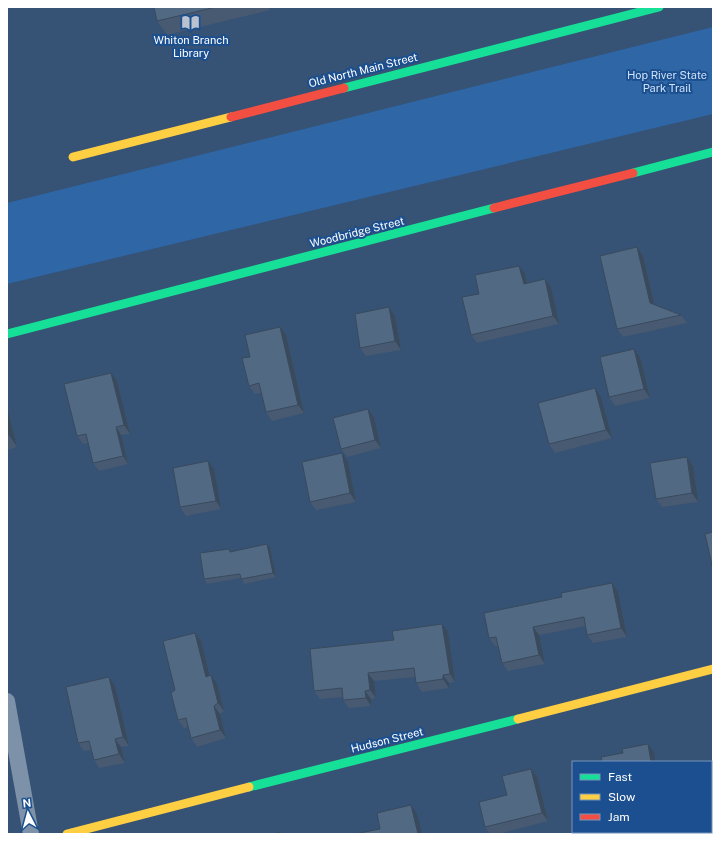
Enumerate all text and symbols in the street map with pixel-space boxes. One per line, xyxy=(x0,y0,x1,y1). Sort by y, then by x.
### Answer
library icon: Whiton Branch Library xyxy=(181,12,201,32)
place label: Whiton Branch Library xyxy=(153,34,229,59)
street label: Old North Main Street xyxy=(307,51,419,89)
park label: Hop River State Park Trail xyxy=(627,69,707,94)
street label: Woodbridge Street xyxy=(309,214,405,250)
street label: Hudson Street xyxy=(349,725,425,755)
legend xyxy=(572,761,712,833)
text: Fast xyxy=(608,770,633,784)
text: Slow xyxy=(608,790,636,804)
north arrow xyxy=(8,793,48,833)
text: N xyxy=(22,797,32,809)
text: Jam xyxy=(608,810,630,824)

